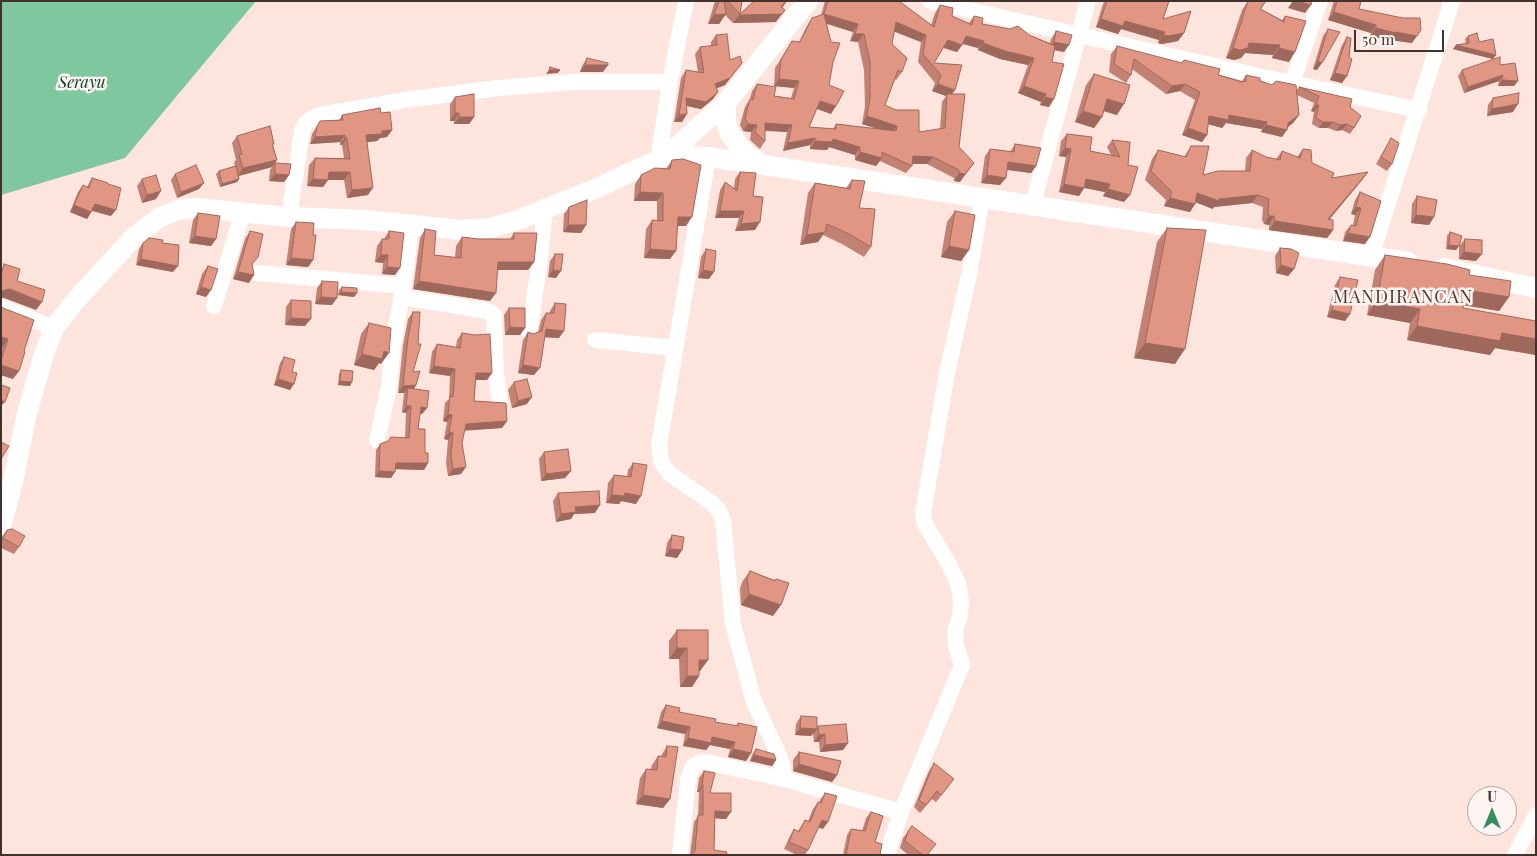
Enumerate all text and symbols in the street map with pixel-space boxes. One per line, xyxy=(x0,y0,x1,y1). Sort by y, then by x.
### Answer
scale bar xyxy=(1357,20,1447,52)
text: 50 m xyxy=(1362,29,1394,49)
water label: Serayu xyxy=(58,73,106,93)
district label: MANDIRANCAN xyxy=(1331,286,1475,308)
north arrow xyxy=(1467,786,1517,836)
text: U xyxy=(1487,787,1497,806)

